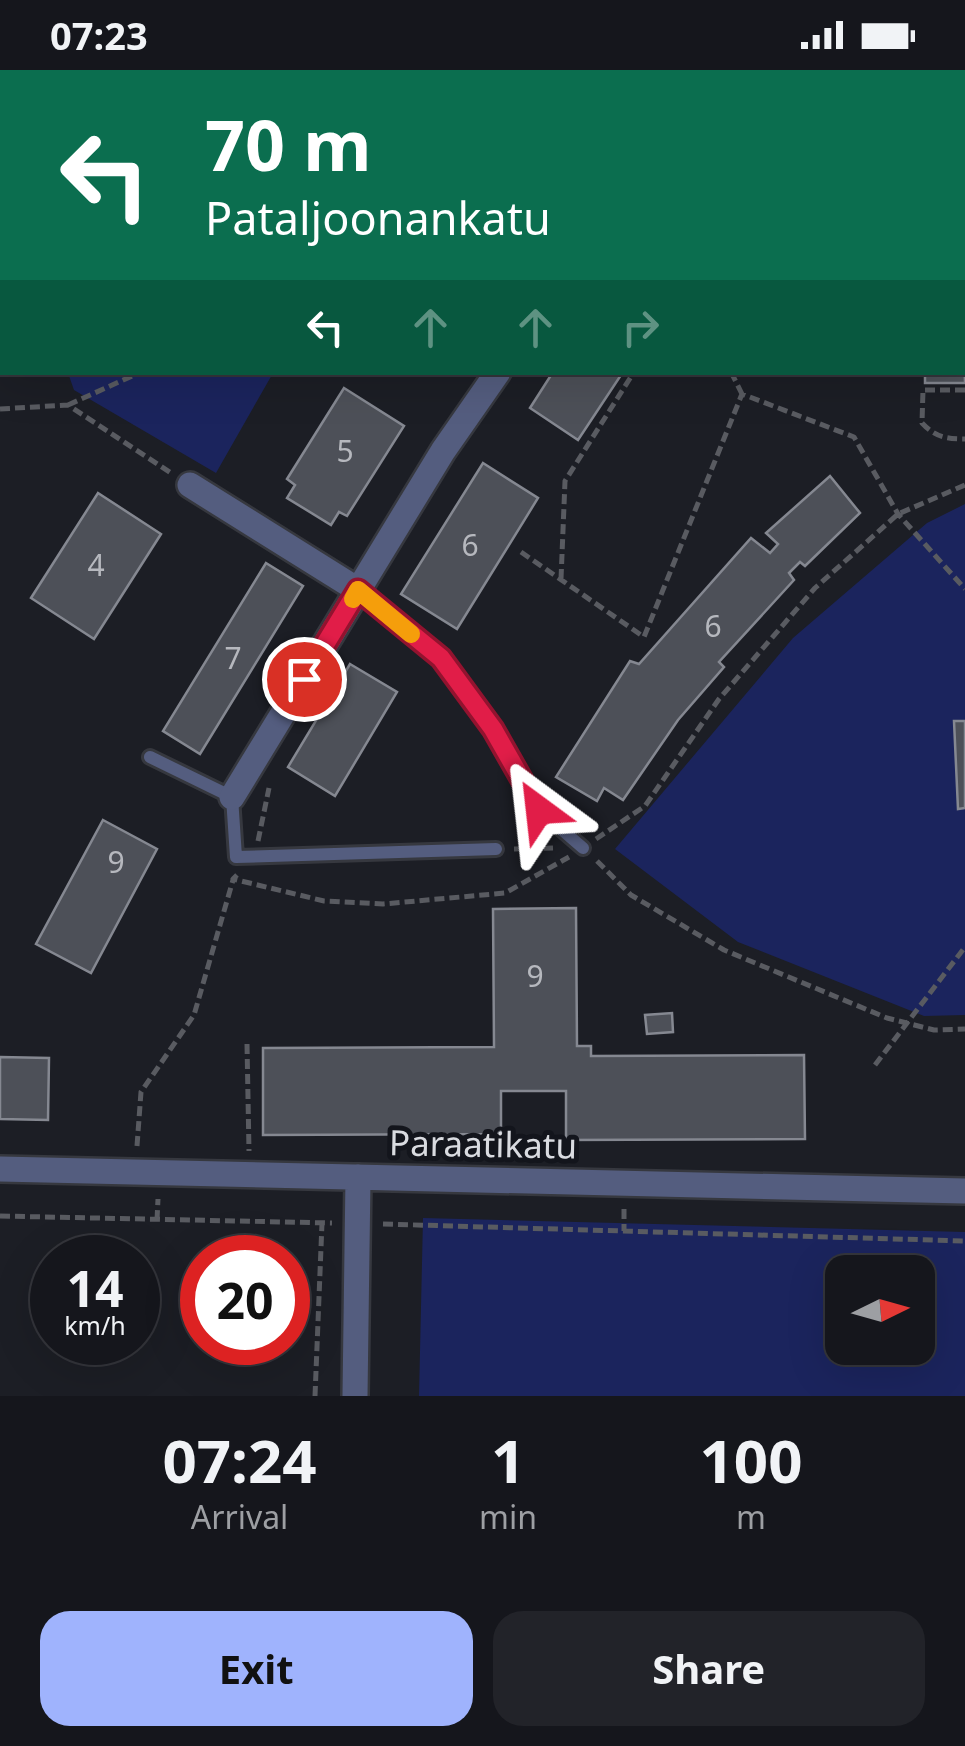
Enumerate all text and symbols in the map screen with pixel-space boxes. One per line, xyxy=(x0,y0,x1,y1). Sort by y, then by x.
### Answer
text: 07:23 xyxy=(50,9,148,61)
text: 70 m xyxy=(205,96,372,192)
icon: left xyxy=(40,110,170,240)
text: Pataljoonankatu xyxy=(205,187,551,248)
icon: left xyxy=(298,300,353,355)
icon: ahead xyxy=(403,300,458,355)
icon: ahead xyxy=(508,300,563,355)
icon: right xyxy=(613,300,668,355)
house number: 5 xyxy=(336,430,354,471)
house number: 6 xyxy=(461,524,479,565)
house number: 4 xyxy=(87,544,105,585)
house number: 6 xyxy=(704,605,722,646)
house number: 7 xyxy=(224,637,242,678)
pin xyxy=(262,637,347,722)
icon: arrive xyxy=(277,652,332,707)
position arrow xyxy=(487,758,591,862)
house number: 9 xyxy=(107,841,125,882)
house number: 9 xyxy=(526,955,544,996)
street label: Paraatikatu xyxy=(389,1118,577,1169)
speed limit sign: 20 xyxy=(180,1235,310,1365)
text: 14 xyxy=(66,1254,124,1322)
north arrow xyxy=(825,1255,935,1365)
map controls xyxy=(825,1255,935,1365)
text: km/h xyxy=(64,1308,126,1342)
text: 07:24 xyxy=(162,1419,317,1501)
text: 1 xyxy=(491,1419,525,1501)
text: 100 xyxy=(700,1419,803,1501)
text: Arrival xyxy=(191,1495,288,1538)
text: min xyxy=(479,1495,537,1538)
text: m xyxy=(736,1495,766,1538)
button: Exit xyxy=(40,1611,473,1726)
button: Share xyxy=(493,1611,925,1726)

